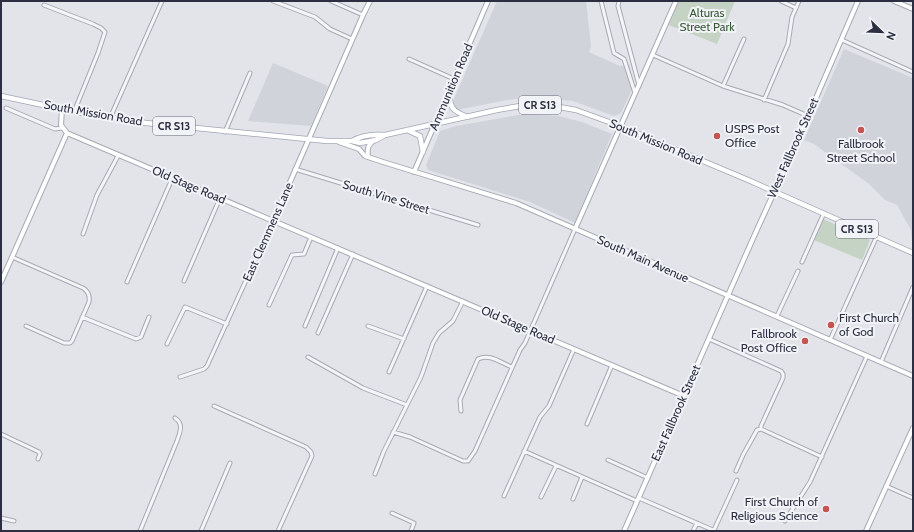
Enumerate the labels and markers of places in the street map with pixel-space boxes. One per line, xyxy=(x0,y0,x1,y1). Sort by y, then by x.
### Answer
place label: USPS Post Office xyxy=(725,121,780,150)
marker: Fallbrook Street School xyxy=(856,125,866,135)
marker: USPS Post Office xyxy=(712,131,722,141)
place label: Fallbrook Street School xyxy=(827,136,895,165)
place label: First Church of God xyxy=(839,310,899,339)
marker: First Church of God xyxy=(826,320,836,330)
place label: Fallbrook Post Office xyxy=(741,326,798,355)
marker: Fallbrook Post Office xyxy=(800,336,810,346)
place label: First Church of Religious Science xyxy=(731,494,818,523)
marker: First Church of Religious Science xyxy=(821,504,831,514)

